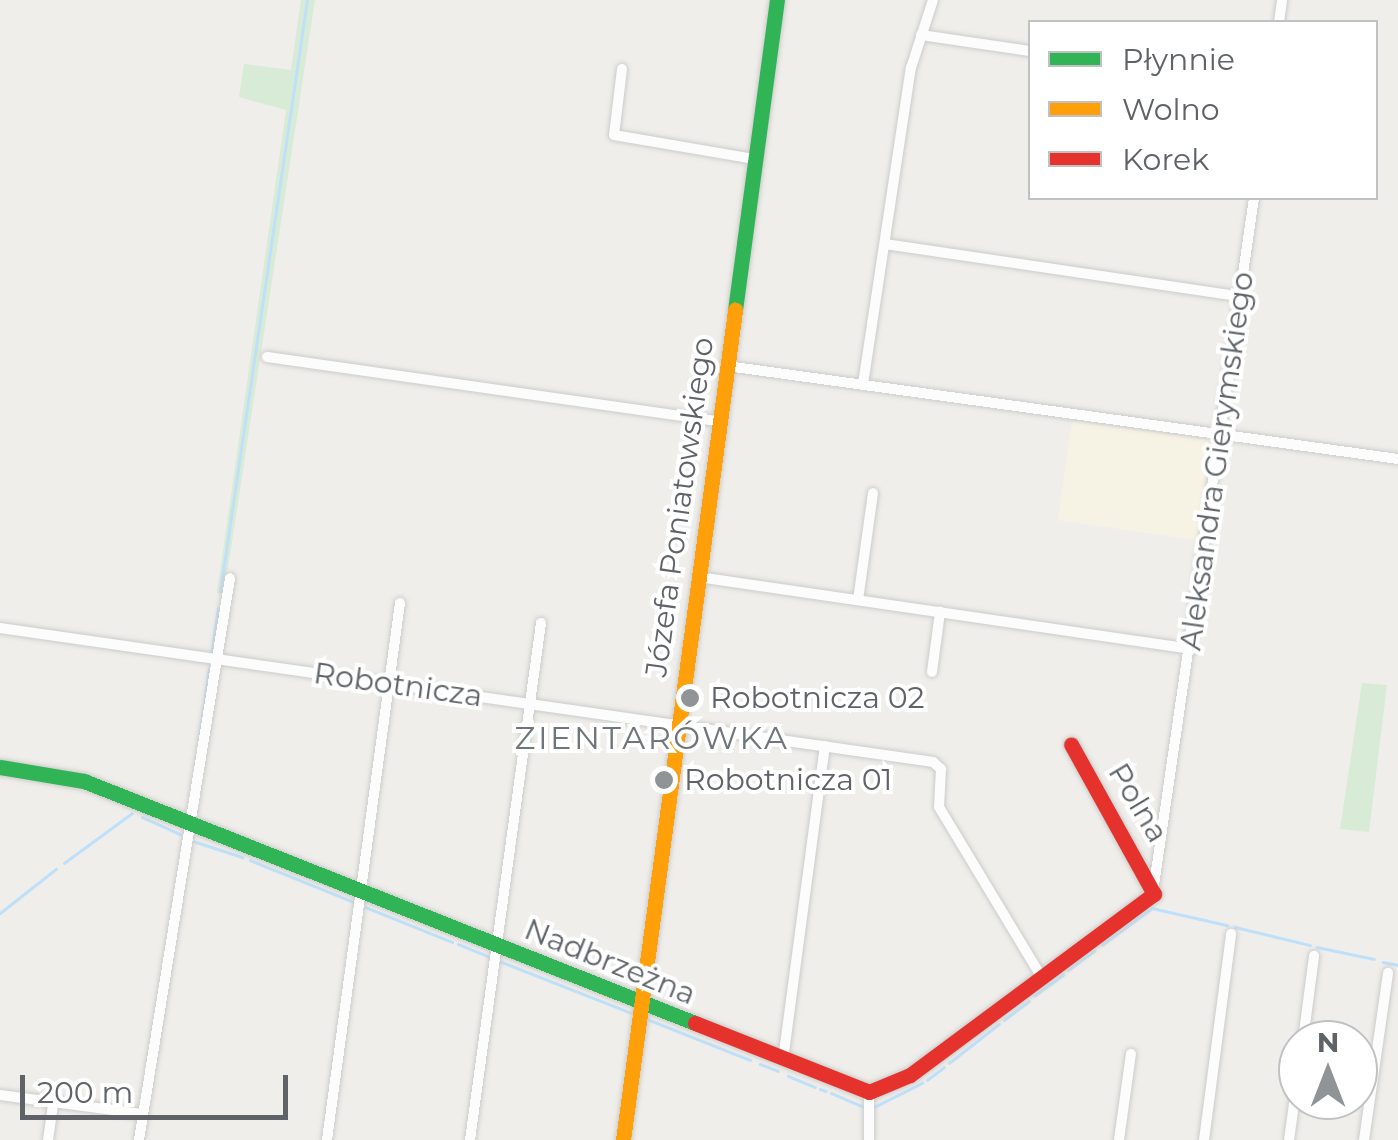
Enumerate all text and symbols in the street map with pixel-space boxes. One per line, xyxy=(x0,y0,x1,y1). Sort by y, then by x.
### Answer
legend xyxy=(1028,20,1378,200)
text: Płynnie xyxy=(1122,41,1235,78)
text: Wolno xyxy=(1122,91,1220,128)
text: Korek xyxy=(1122,141,1209,178)
street label: Aleksandra Gierymskiego xyxy=(1173,269,1261,653)
street label: Józefa Poniatowskiego xyxy=(638,335,722,679)
street label: Robotnicza xyxy=(311,655,485,715)
place label: Robotnicza 02 xyxy=(710,680,925,716)
marker: Robotnicza 02 xyxy=(679,687,701,709)
district label: ZIENTARÓWKA xyxy=(515,719,789,757)
street label: Polna xyxy=(1100,757,1176,849)
place label: Robotnicza 01 xyxy=(684,762,892,798)
marker: Robotnicza 01 xyxy=(653,769,675,791)
street label: Nadbrzeżna xyxy=(519,911,701,1013)
north arrow xyxy=(1278,1020,1378,1120)
text: N xyxy=(1317,1025,1339,1059)
scale bar xyxy=(25,1055,292,1117)
text: 200 m xyxy=(37,1074,133,1111)

